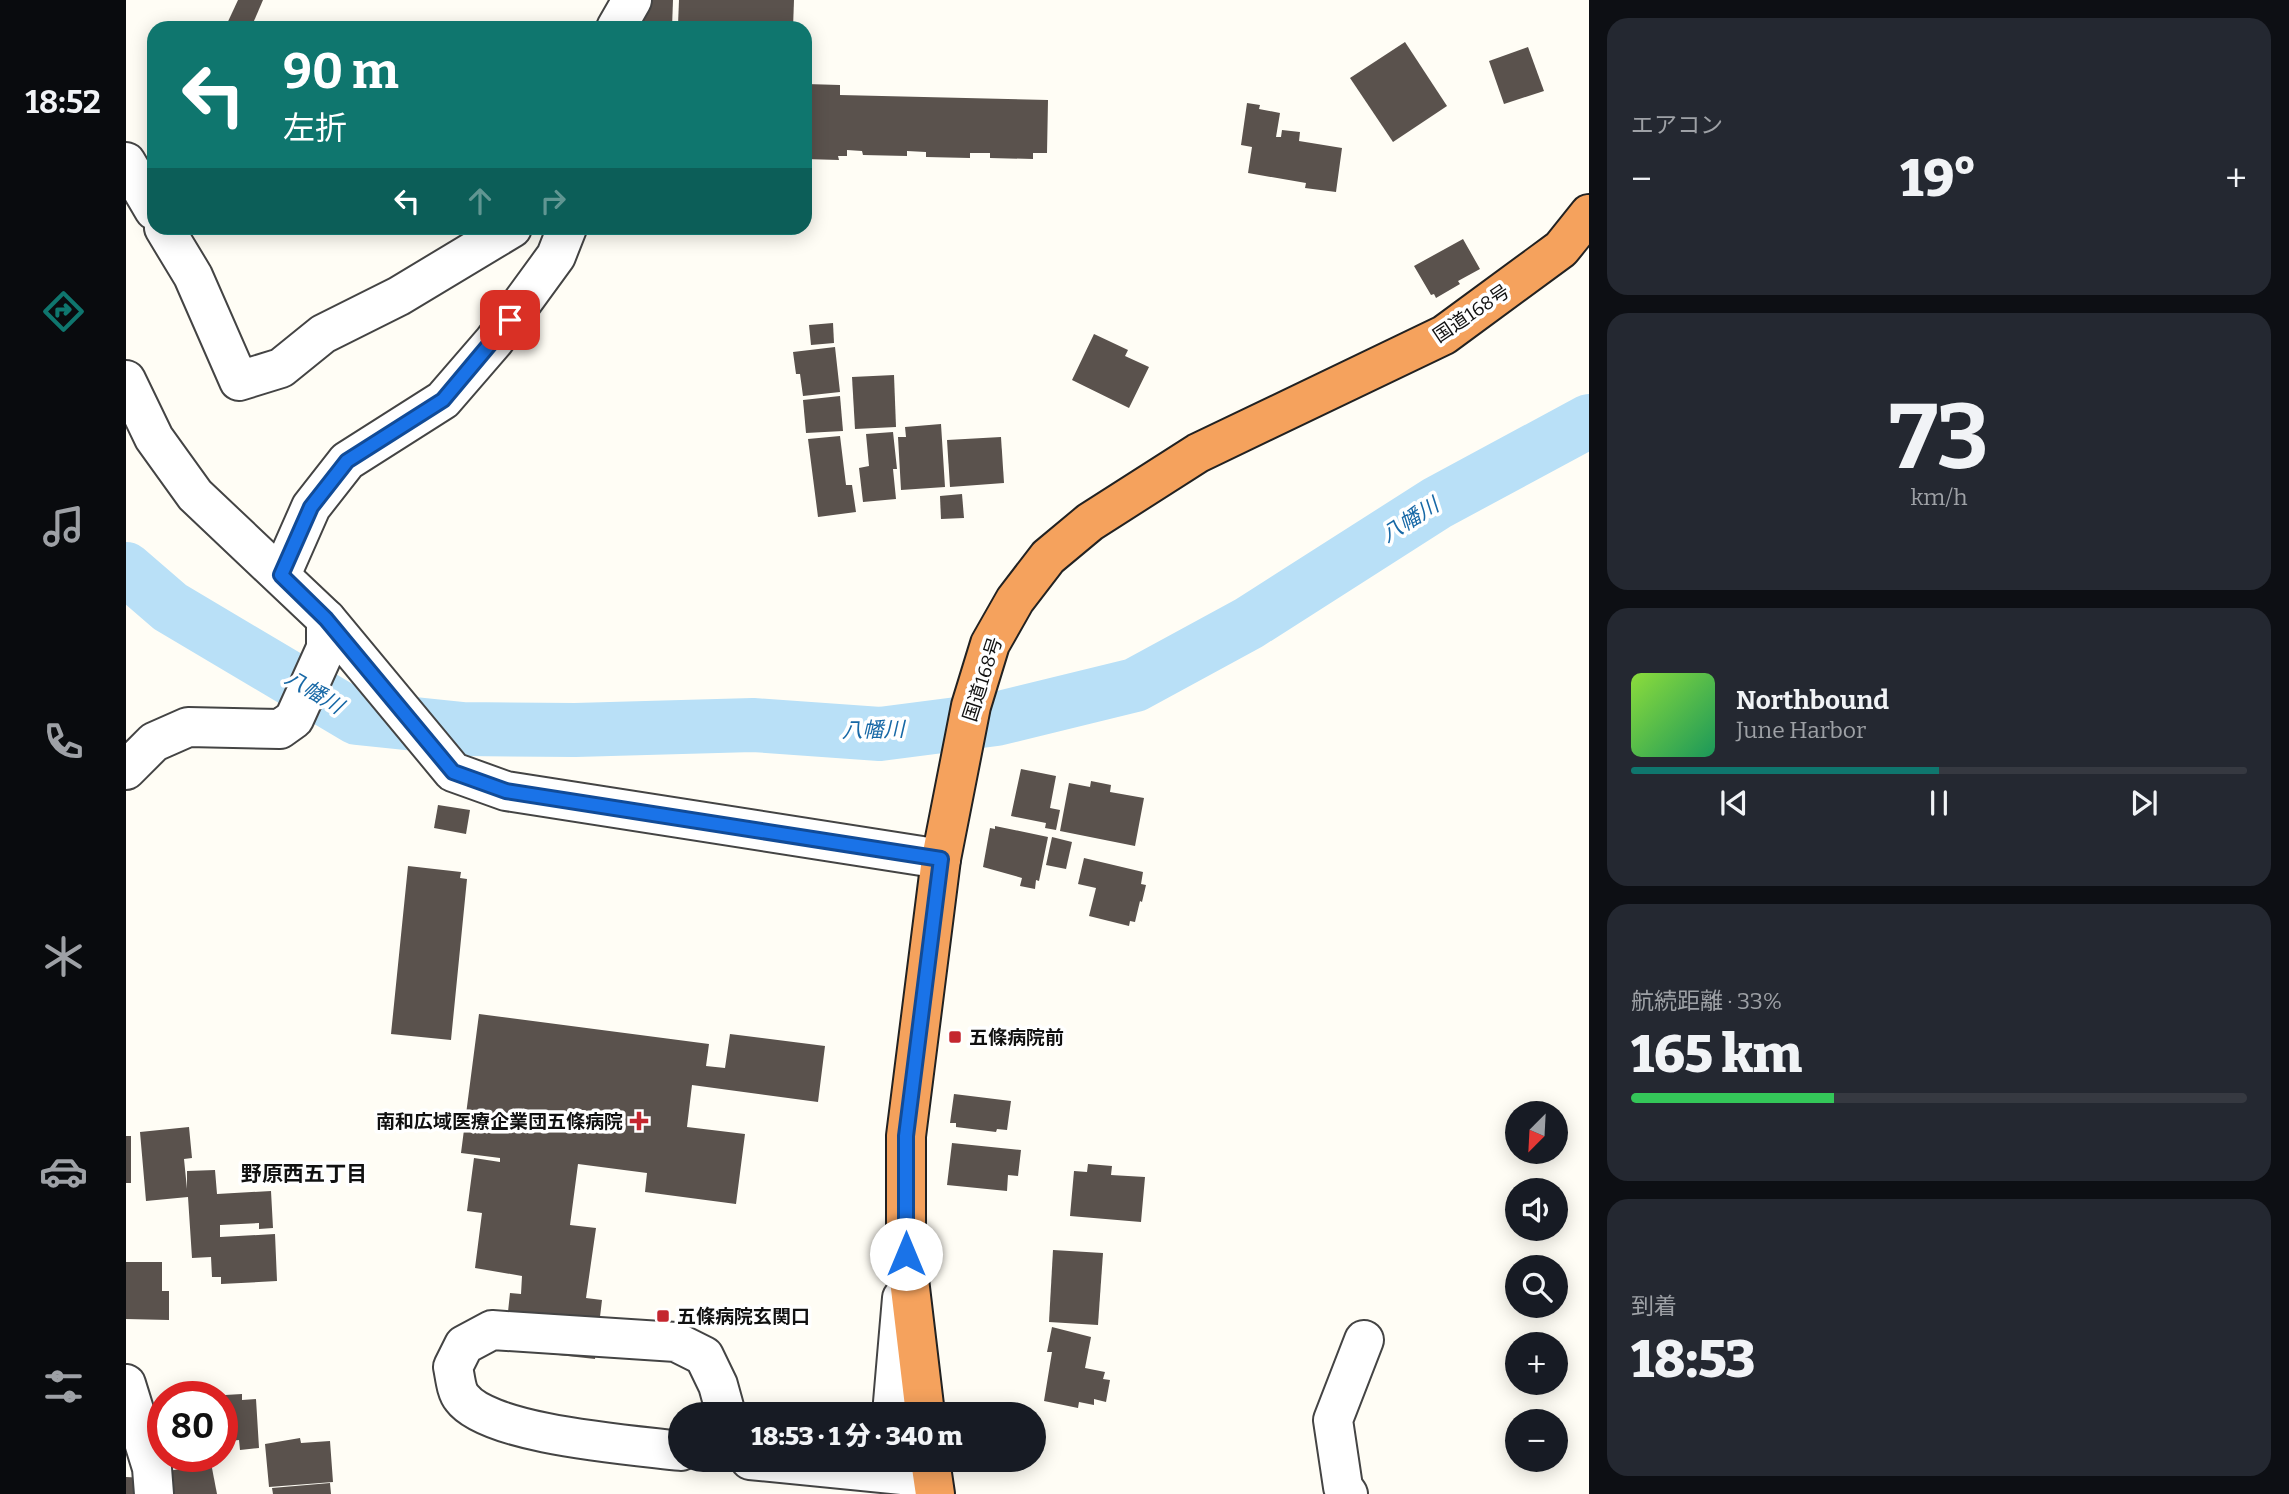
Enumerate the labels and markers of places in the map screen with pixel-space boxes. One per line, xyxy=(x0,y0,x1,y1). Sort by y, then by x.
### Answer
pin xyxy=(480,290,540,350)
place label: 五條病院前 xyxy=(969,1026,1064,1049)
marker: 五條病院前 xyxy=(947,1029,963,1045)
place label: 南和広域医療企業団五條病院 xyxy=(376,1110,623,1133)
marker: 南和広域医療企業団五條病院 xyxy=(629,1111,649,1131)
place label: 五條病院玄関口 xyxy=(677,1305,810,1328)
marker: 五條病院玄関口 xyxy=(655,1308,671,1324)

